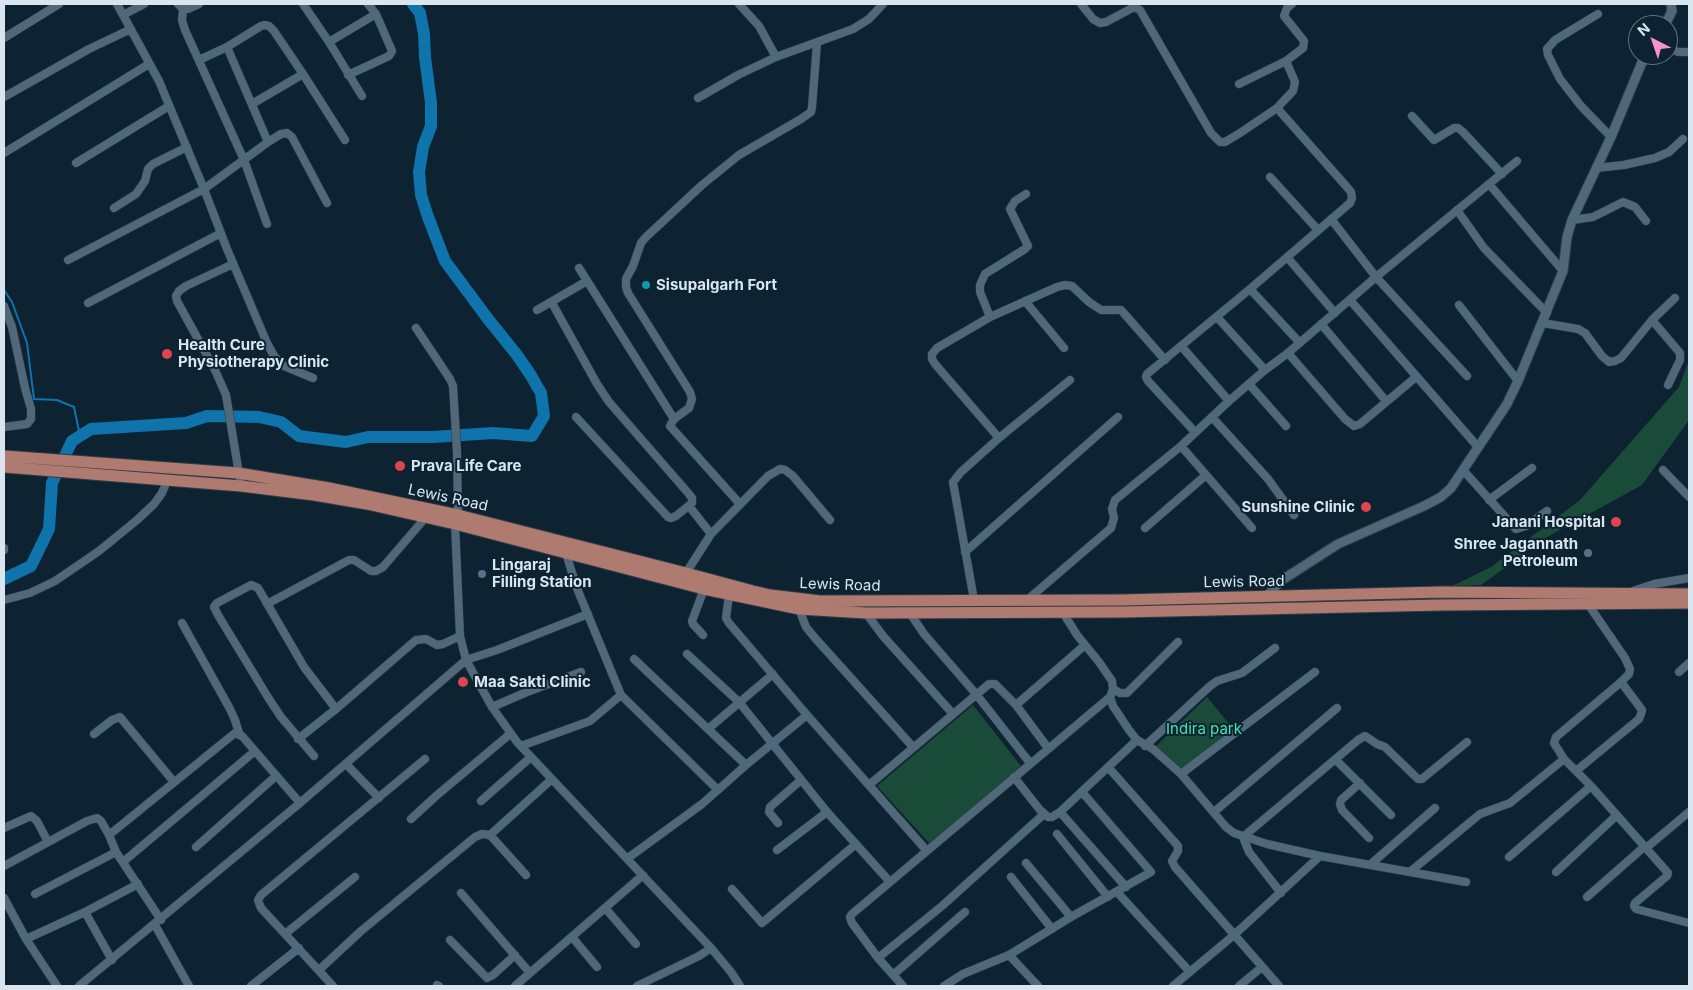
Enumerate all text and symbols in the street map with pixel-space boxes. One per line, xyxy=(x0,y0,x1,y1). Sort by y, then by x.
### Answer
north arrow xyxy=(1628,15,1678,65)
text: N xyxy=(1634,19,1653,39)
place label: Sisupalgarh Fort xyxy=(656,276,777,294)
marker: Sisupalgarh Fort xyxy=(640,279,652,291)
place label: Health Cure Physiotherapy Clinic xyxy=(178,336,329,371)
marker: Health Cure Physiotherapy Clinic xyxy=(160,347,174,361)
place label: Prava Life Care xyxy=(411,457,521,475)
marker: Prava Life Care xyxy=(393,459,407,473)
street label: Lewis Road xyxy=(406,481,490,515)
place label: Sunshine Clinic xyxy=(1241,498,1355,516)
marker: Sunshine Clinic xyxy=(1359,500,1373,514)
place label: Janani Hospital xyxy=(1492,513,1605,531)
marker: Janani Hospital xyxy=(1609,515,1623,529)
place label: Shree Jagannath Petroleum xyxy=(1454,535,1578,570)
marker: Shree Jagannath Petroleum xyxy=(1582,547,1594,559)
place label: Lingaraj Filling Station xyxy=(492,556,592,591)
marker: Lingaraj Filling Station xyxy=(476,568,488,580)
street label: Lewis Road xyxy=(1203,572,1285,592)
street label: Lewis Road xyxy=(799,575,881,595)
place label: Maa Sakti Clinic xyxy=(474,673,591,691)
marker: Maa Sakti Clinic xyxy=(456,675,470,689)
park label: Indira park xyxy=(1166,720,1242,738)

